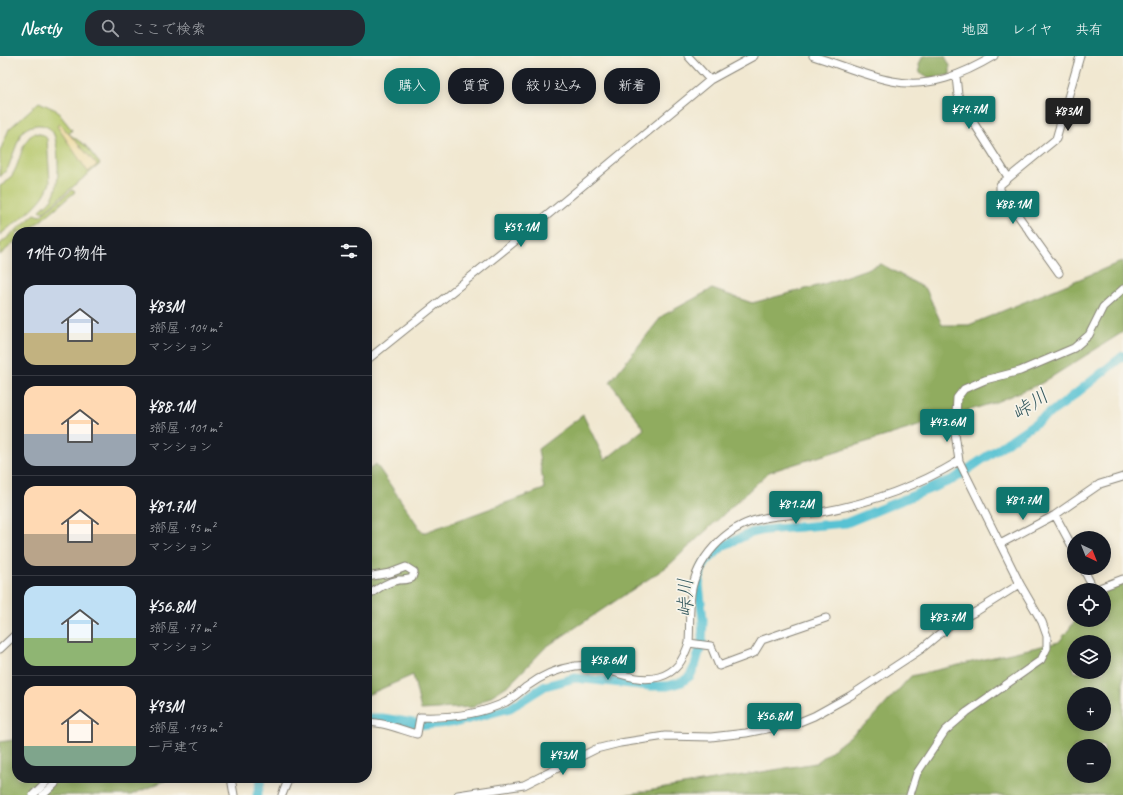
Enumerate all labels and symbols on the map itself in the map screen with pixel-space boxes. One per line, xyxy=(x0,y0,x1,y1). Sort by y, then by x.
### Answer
pin: ¥74.7M xyxy=(936,96,1002,130)
pin: ¥83M xyxy=(1044,98,1092,132)
pin: ¥88.1M xyxy=(980,191,1046,225)
pin: ¥59.1M xyxy=(488,214,554,248)
water label: 峠川 xyxy=(1006,383,1054,427)
pin: ¥43.6M xyxy=(914,409,980,443)
pin: ¥81.7M xyxy=(990,487,1056,521)
pin: ¥81.2M xyxy=(763,491,829,525)
north arrow xyxy=(1067,531,1111,575)
water label: 峠川 xyxy=(673,578,698,618)
pin: ¥83.7M xyxy=(914,604,980,638)
pin: ¥58.6M xyxy=(575,647,641,681)
pin: ¥56.8M xyxy=(741,703,807,737)
pin: ¥93M xyxy=(539,742,587,776)

